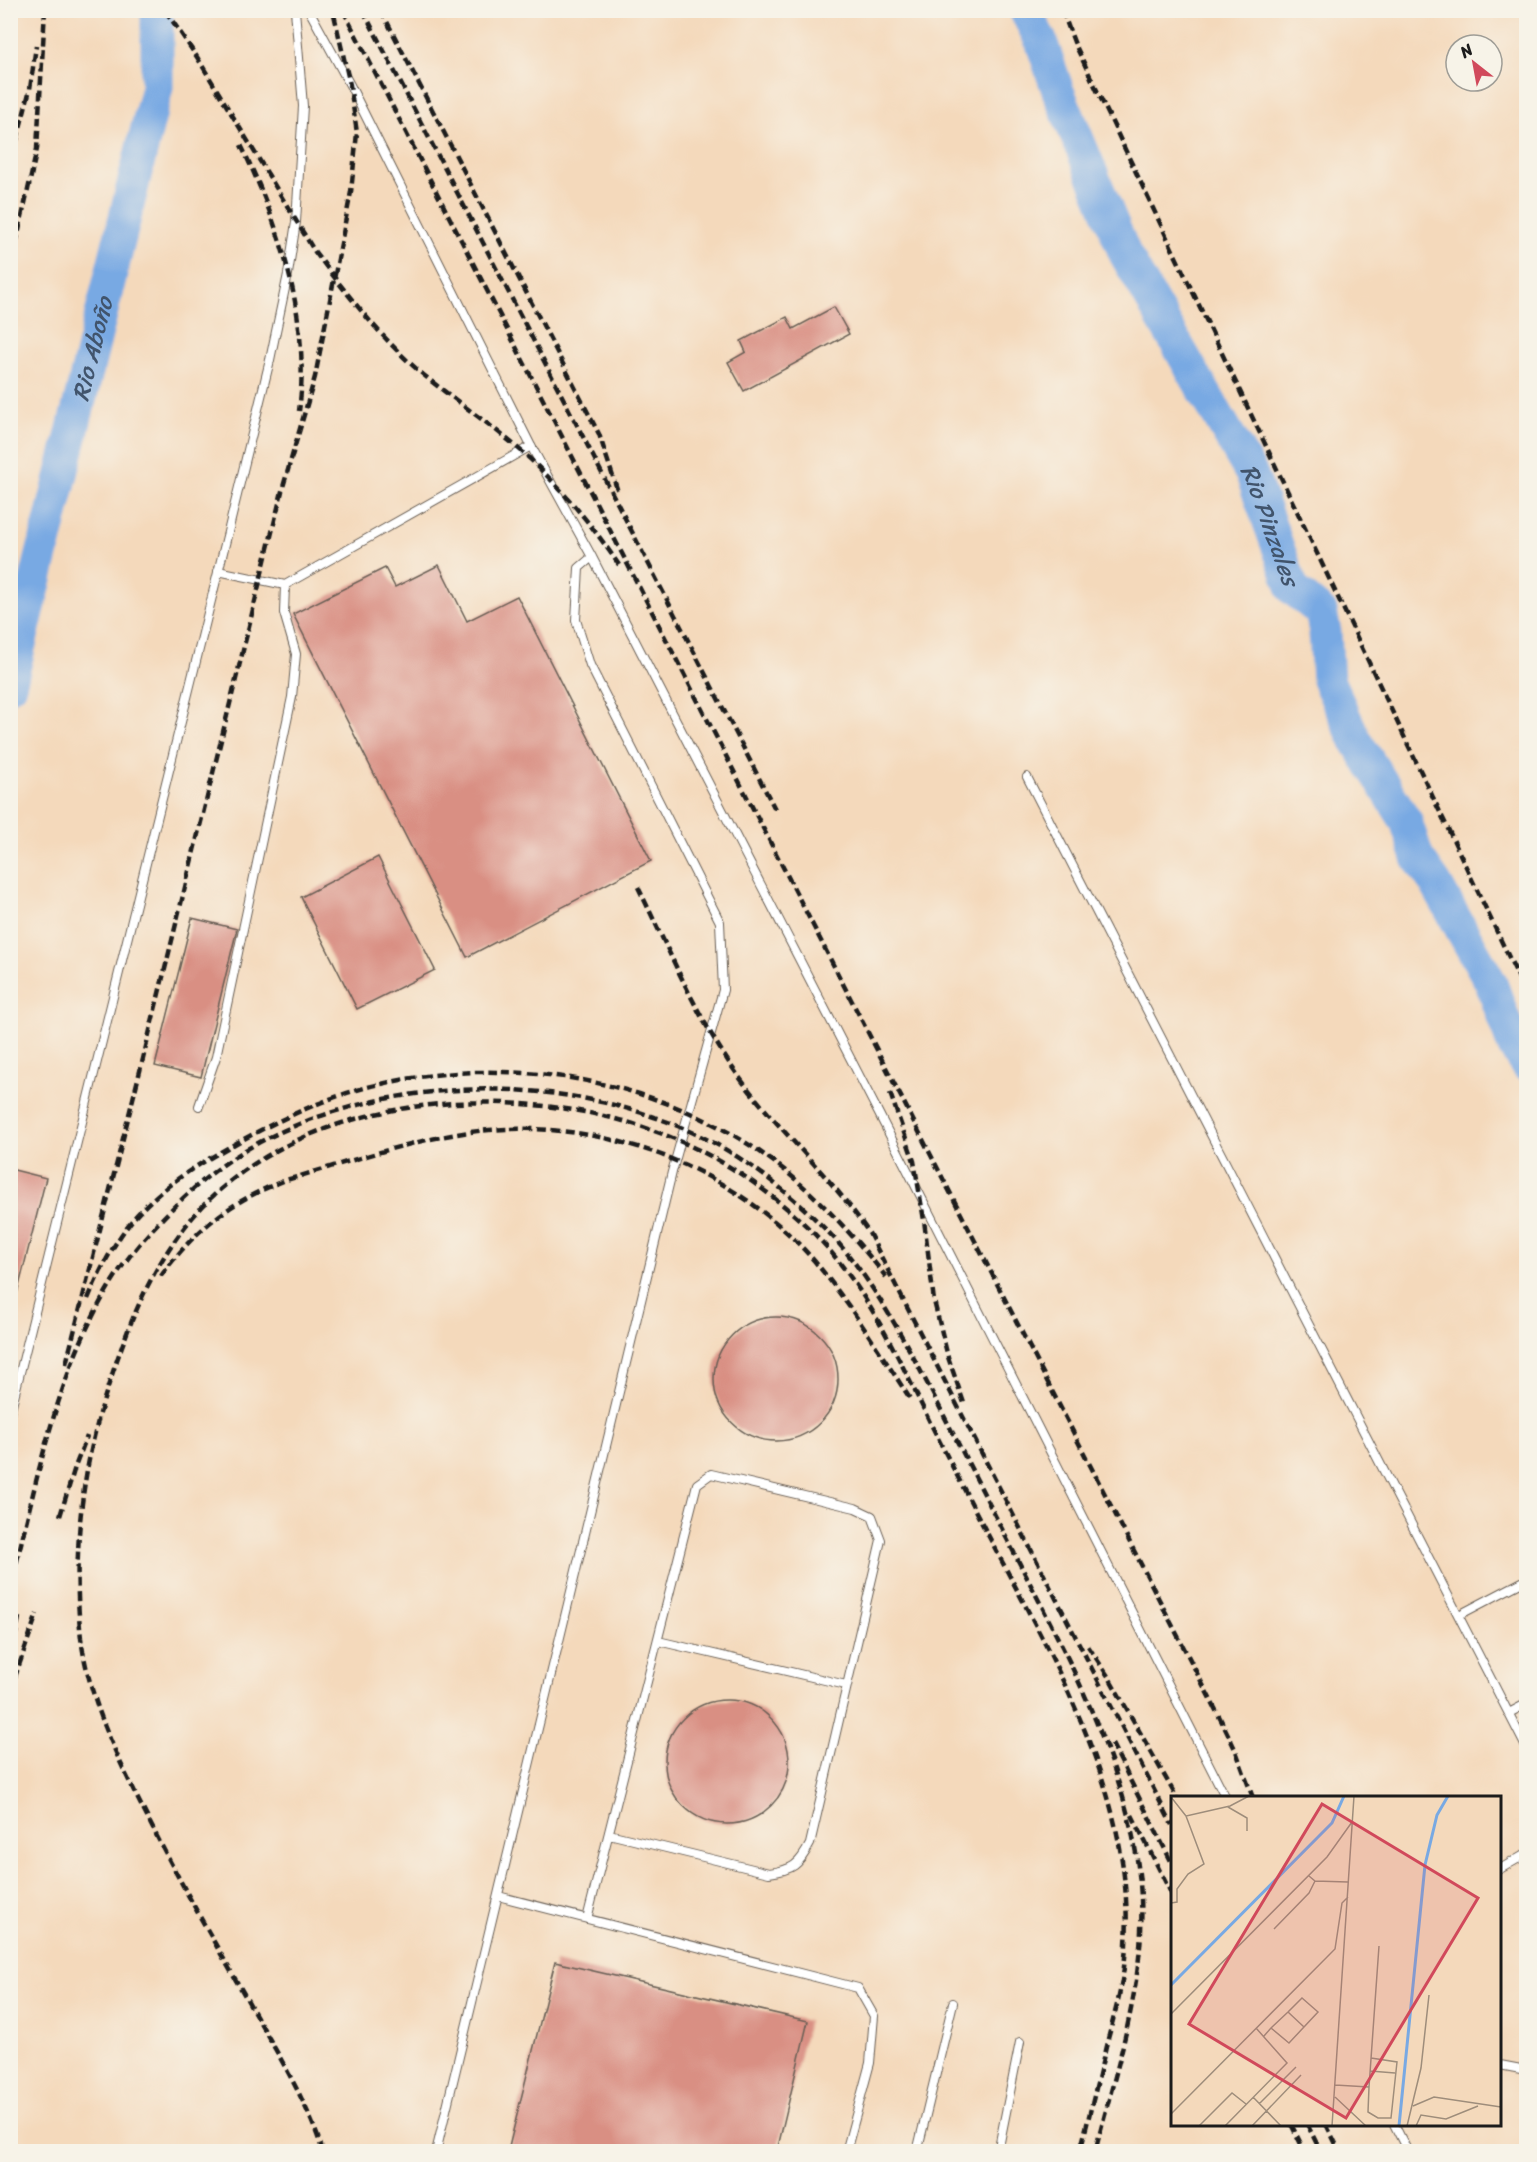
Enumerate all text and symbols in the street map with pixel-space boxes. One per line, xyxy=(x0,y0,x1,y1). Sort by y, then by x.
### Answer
north arrow xyxy=(1444,33,1504,93)
text: N xyxy=(1453,35,1480,66)
water label: Rio Aboño xyxy=(60,291,126,405)
water label: Rio Pinzales xyxy=(1229,456,1312,595)
inset map xyxy=(1171,1796,1501,2126)

